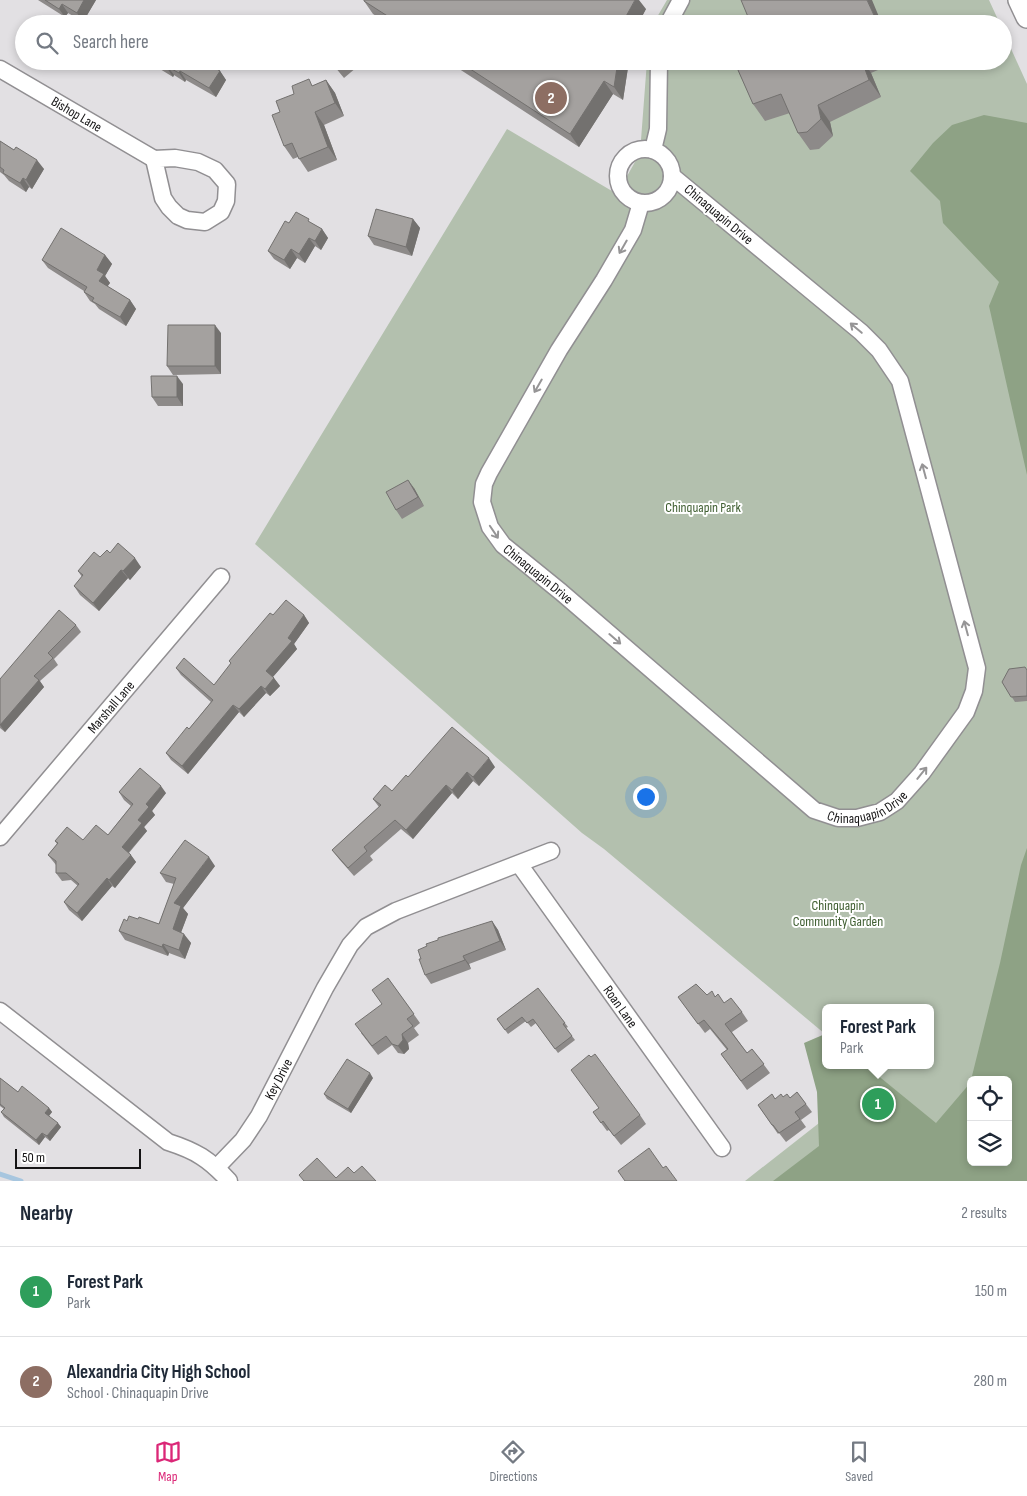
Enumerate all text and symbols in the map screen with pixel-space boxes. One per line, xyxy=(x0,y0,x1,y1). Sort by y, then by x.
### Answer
search box xyxy=(15,15,1012,70)
icon: search xyxy=(33,29,61,57)
text: Search here xyxy=(73,31,149,54)
pin: 2 xyxy=(535,79,567,117)
street label: Bishop Lane xyxy=(48,93,105,136)
street label: Chinaquapin Drive xyxy=(681,181,757,248)
one-way arrow xyxy=(618,240,628,255)
one-way arrow xyxy=(849,322,862,334)
one-way arrow xyxy=(533,378,543,393)
one-way arrow xyxy=(919,463,928,479)
park label: Chinquapin Park xyxy=(665,499,741,516)
one-way arrow xyxy=(489,524,499,538)
street label: Chinaquapin Drive xyxy=(500,541,576,608)
one-way arrow xyxy=(961,620,970,636)
one-way arrow xyxy=(608,633,621,644)
street label: Marshall Lane xyxy=(84,677,138,737)
one-way arrow xyxy=(916,766,927,779)
your location xyxy=(633,784,659,810)
street label: Chinaquapin Drive xyxy=(825,787,911,827)
park label: Chinquapin Community Garden xyxy=(793,897,883,930)
street label: Roan Lane xyxy=(599,982,641,1031)
popup xyxy=(822,1004,934,1069)
text: Forest Park xyxy=(840,1016,916,1039)
text: Park xyxy=(840,1039,863,1058)
street label: Key Drive xyxy=(261,1056,296,1103)
map controls xyxy=(967,1076,1012,1166)
button: locate xyxy=(967,1076,1012,1121)
pin: 1 xyxy=(862,1085,894,1123)
button: layers xyxy=(967,1121,1012,1166)
scale bar xyxy=(15,1146,141,1169)
text: 50 m xyxy=(22,1149,45,1166)
text: Nearby xyxy=(20,1201,73,1226)
text: 2 results xyxy=(961,1204,1007,1223)
text: Forest Park xyxy=(67,1271,143,1294)
text: 1 xyxy=(33,1282,39,1301)
text: 150 m xyxy=(975,1282,1007,1301)
text: Park xyxy=(67,1294,90,1313)
text: Alexandria City High School xyxy=(67,1361,250,1384)
text: 2 xyxy=(32,1372,40,1391)
text: 280 m xyxy=(973,1372,1007,1391)
text: School · Chinaquapin Drive xyxy=(67,1384,209,1403)
tab: Map xyxy=(154,1438,182,1485)
tab: Directions xyxy=(489,1438,538,1485)
tab: Saved xyxy=(845,1438,873,1485)

